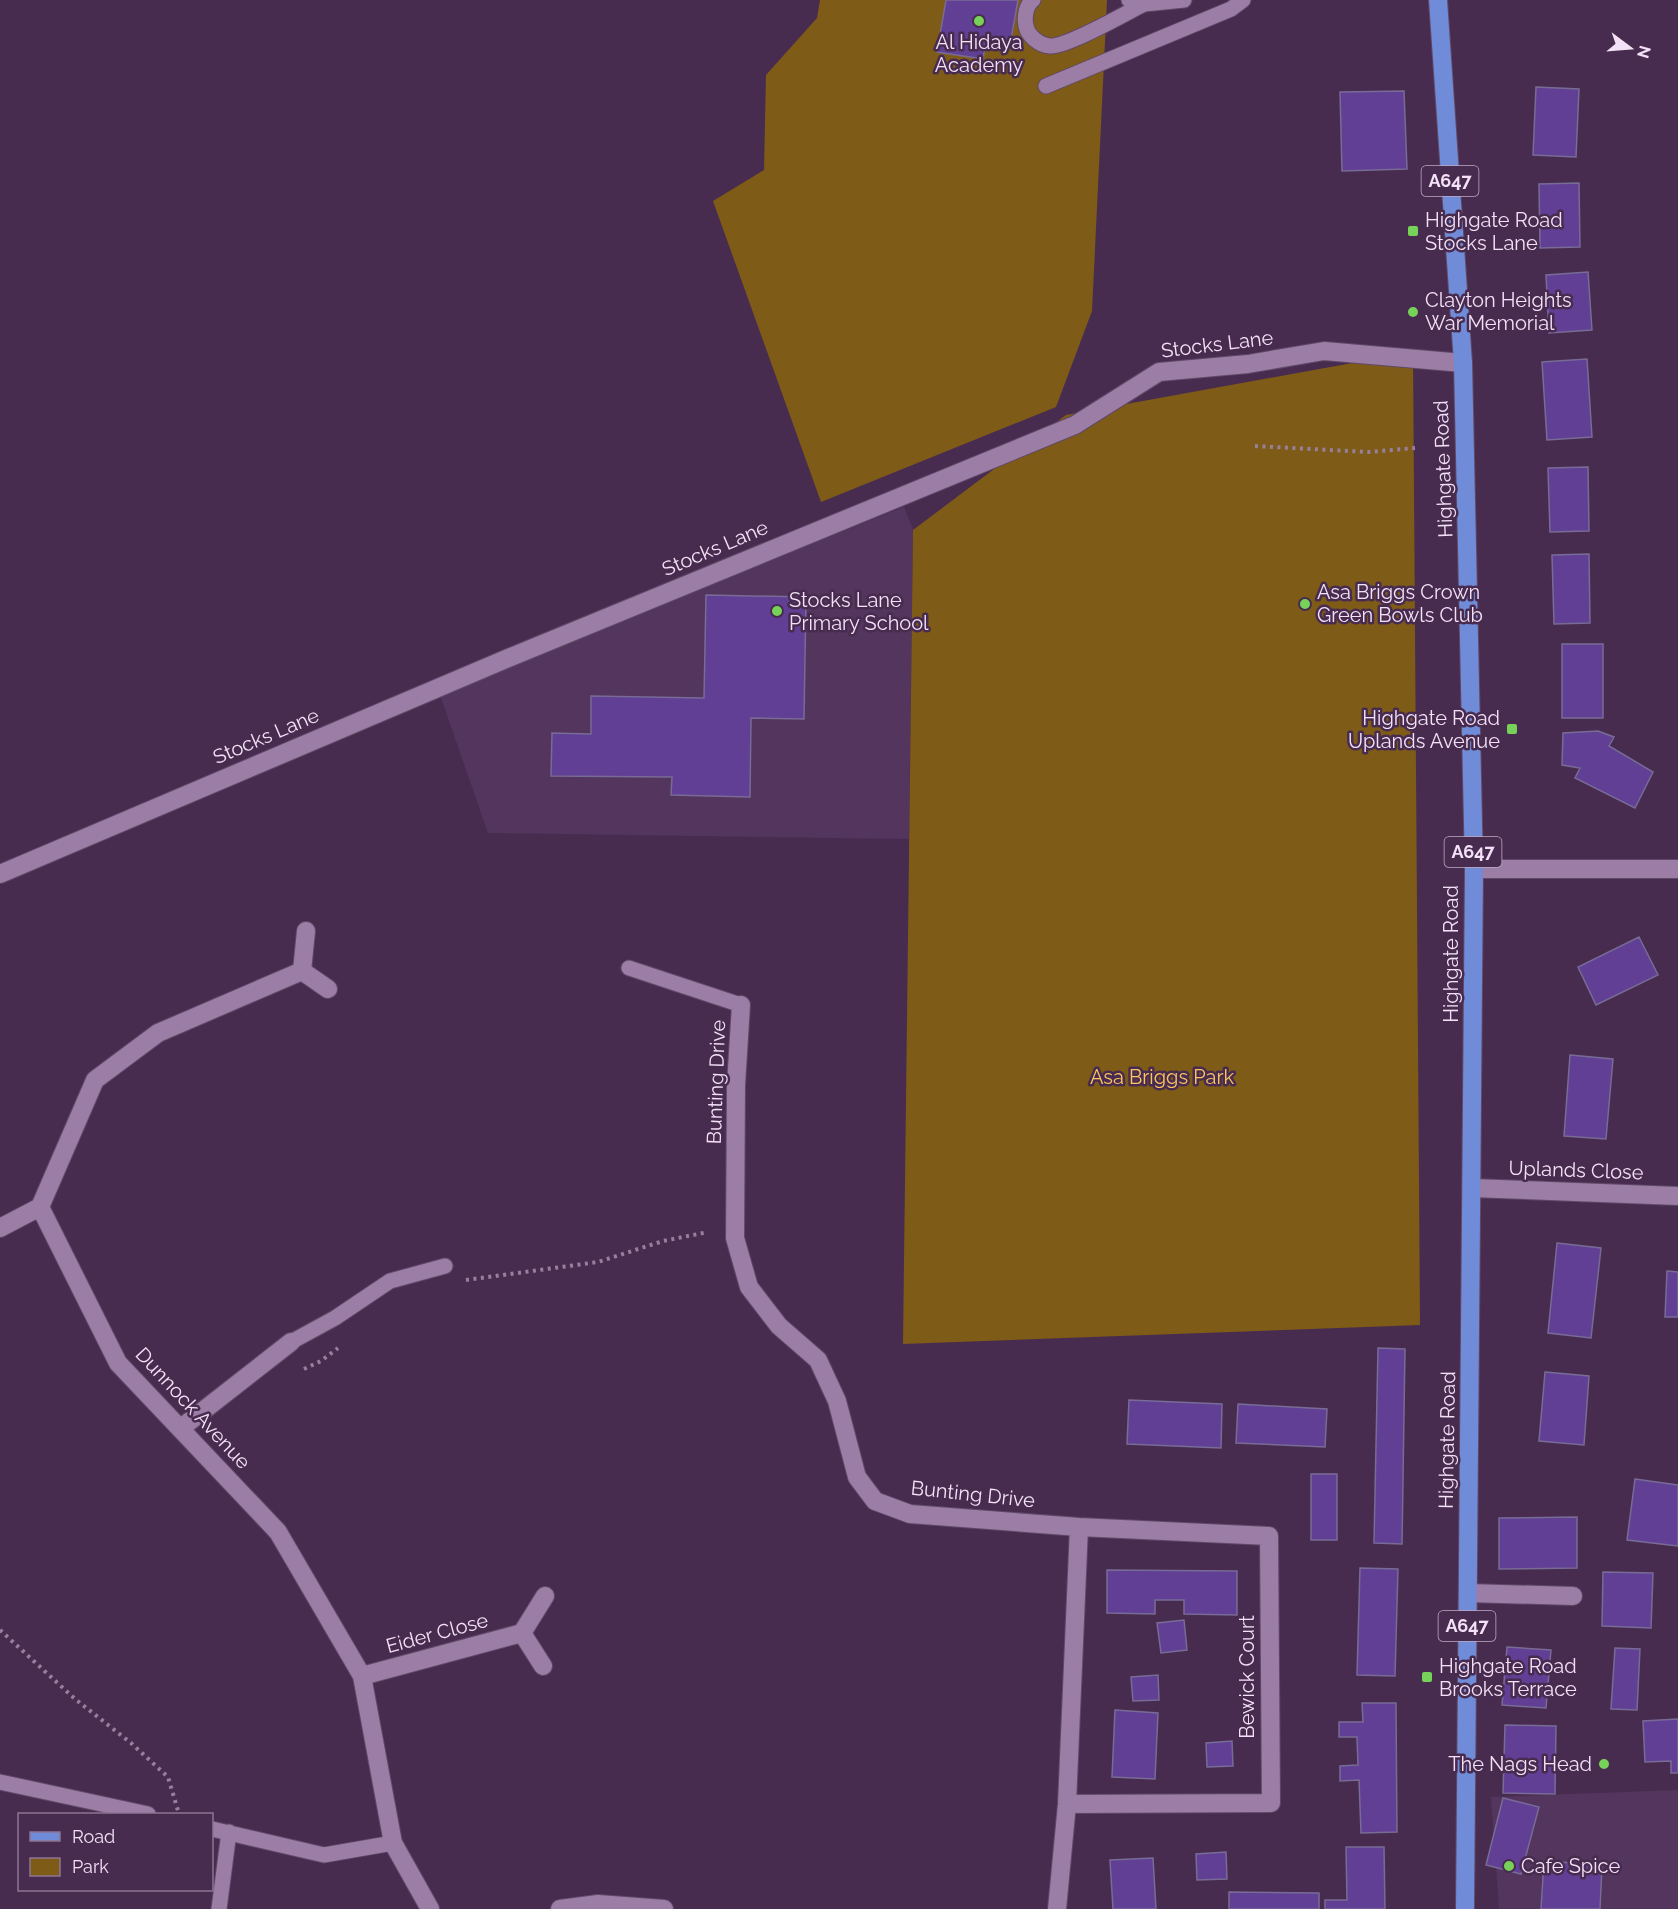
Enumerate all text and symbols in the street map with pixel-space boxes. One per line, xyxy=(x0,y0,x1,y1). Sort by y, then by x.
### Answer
marker: Al Hidaya Academy xyxy=(972,14,986,28)
north arrow xyxy=(1600,18,1660,78)
place label: Al Hidaya Academy xyxy=(935,30,1023,77)
text: N xyxy=(1633,44,1655,60)
road number: A647 xyxy=(1422,166,1478,196)
place label: Highgate Road Stocks Lane xyxy=(1425,208,1563,255)
marker: Highgate Road Stocks Lane xyxy=(1406,224,1420,238)
place label: Clayton Heights War Memorial xyxy=(1425,288,1572,335)
marker: Clayton Heights War Memorial xyxy=(1406,305,1420,319)
street label: Stocks Lane xyxy=(1160,325,1275,363)
street label: Highgate Road xyxy=(1429,400,1457,538)
street label: Stocks Lane xyxy=(658,515,772,581)
place label: Asa Briggs Crown Green Bowls Club xyxy=(1317,580,1483,627)
place label: Stocks Lane Primary School xyxy=(789,588,929,635)
marker: Asa Briggs Crown Green Bowls Club xyxy=(1298,597,1312,611)
marker: Stocks Lane Primary School xyxy=(770,604,784,618)
street label: Stocks Lane xyxy=(209,703,323,769)
place label: Highgate Road Uplands Avenue xyxy=(1348,706,1500,753)
marker: Highgate Road Uplands Avenue xyxy=(1505,722,1519,736)
road number: A647 xyxy=(1444,837,1502,867)
street label: Highgate Road xyxy=(1439,885,1463,1023)
street label: Bunting Drive xyxy=(702,1019,730,1145)
park label: Asa Briggs Park xyxy=(1090,1065,1234,1089)
street label: Uplands Close xyxy=(1508,1156,1644,1184)
street label: Dunnock Avenue xyxy=(130,1342,256,1474)
street label: Highgate Road xyxy=(1434,1371,1460,1509)
street label: Bunting Drive xyxy=(910,1476,1036,1512)
street label: Eider Close xyxy=(383,1608,491,1658)
road number: A647 xyxy=(1438,1611,1496,1641)
street label: Bewick Court xyxy=(1235,1615,1259,1739)
place label: Highgate Road Brooks Terrace xyxy=(1439,1654,1577,1701)
marker: Highgate Road Brooks Terrace xyxy=(1420,1670,1434,1684)
place label: The Nags Head xyxy=(1448,1752,1592,1776)
marker: The Nags Head xyxy=(1597,1757,1611,1771)
legend xyxy=(18,1813,213,1891)
text: Road xyxy=(72,1826,115,1847)
place label: Cafe Spice xyxy=(1521,1854,1620,1878)
text: Park xyxy=(72,1856,109,1877)
marker: Cafe Spice xyxy=(1502,1859,1516,1873)

